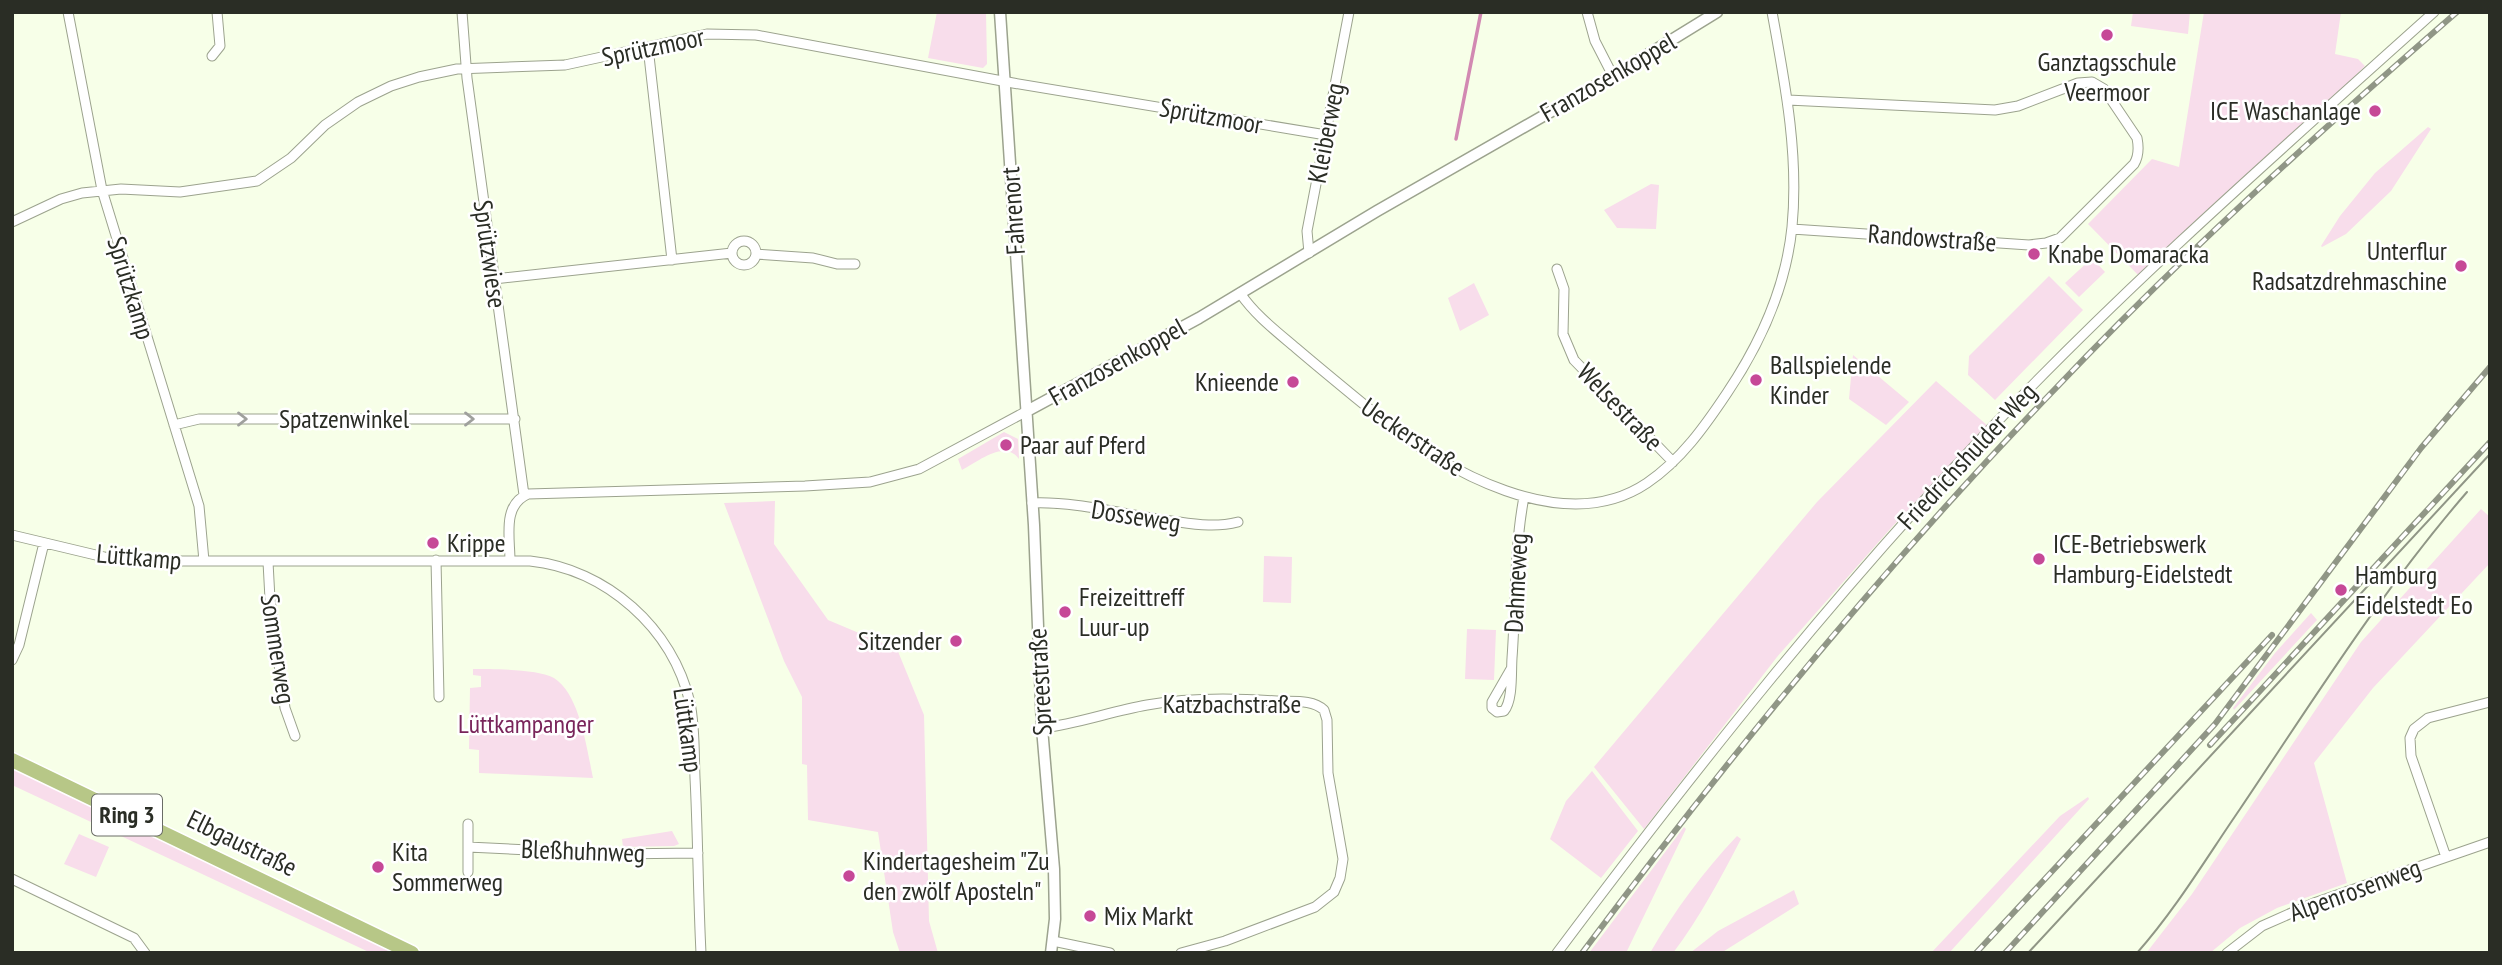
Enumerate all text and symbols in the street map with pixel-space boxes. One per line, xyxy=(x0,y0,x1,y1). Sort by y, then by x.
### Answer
street label: Sprützmoor xyxy=(599,20,707,73)
street label: Franzosenkoppel xyxy=(1534,24,1682,129)
marker: Ganztagsschule Veermoor xyxy=(2099,27,2115,43)
place label: Ganztagsschule Veermoor xyxy=(2037,45,2177,108)
street label: Kleiberweg xyxy=(1300,80,1351,186)
street label: Sprützmoor xyxy=(1157,90,1265,141)
place label: ICE Waschanlage xyxy=(2210,94,2361,127)
marker: ICE Waschanlage xyxy=(2367,103,2383,119)
street label: Fahrenort xyxy=(993,166,1032,256)
street label: Sprützwiese xyxy=(467,198,514,310)
street label: Randowstraße xyxy=(1867,217,1997,258)
street label: Sprützkamp xyxy=(100,232,163,343)
place label: Unterflur Radsatzdrehmaschine xyxy=(2252,234,2447,297)
place label: Knabe Domaracka xyxy=(2048,237,2209,270)
marker: Knabe Domaracka xyxy=(2026,246,2042,262)
marker: Unterflur Radsatzdrehmaschine xyxy=(2453,258,2469,274)
street label: Franzosenkoppel xyxy=(1043,310,1191,413)
place label: Ballspielende Kinder xyxy=(1770,348,1891,411)
street label: Welsestraße xyxy=(1570,356,1670,458)
place label: Knieende xyxy=(1195,365,1279,398)
marker: Ballspielende Kinder xyxy=(1748,372,1764,388)
marker: Knieende xyxy=(1285,374,1301,390)
street label: Friedrichshulder Weg xyxy=(1890,375,2043,536)
street label: Ueckerstraße xyxy=(1355,390,1471,483)
street label: Spatzenwinkel xyxy=(279,402,409,435)
one-way arrow xyxy=(237,411,247,427)
one-way arrow xyxy=(464,411,475,427)
place label: Paar auf Pferd xyxy=(1020,428,1146,461)
marker: Paar auf Pferd xyxy=(998,437,1014,453)
street label: Dosseweg xyxy=(1089,492,1183,539)
place label: Krippe xyxy=(447,526,505,559)
place label: ICE-Betriebswerk Hamburg-Eidelstedt xyxy=(2053,527,2232,590)
street label: Dahmeweg xyxy=(1496,532,1535,634)
marker: Krippe xyxy=(425,535,441,551)
street label: Lüttkamp xyxy=(95,536,183,577)
marker: ICE-Betriebswerk Hamburg-Eidelstedt xyxy=(2031,551,2047,567)
place label: Hamburg Eidelstedt Eo xyxy=(2355,558,2473,621)
place label: Freizeittreff Luur-up xyxy=(1079,580,1186,643)
marker: Hamburg Eidelstedt Eo xyxy=(2333,582,2349,598)
street label: Sommerweg xyxy=(254,592,303,706)
marker: Freizeittreff Luur-up xyxy=(1057,604,1073,620)
place label: Sitzender xyxy=(858,624,942,657)
street label: Spreestraße xyxy=(1020,627,1059,737)
marker: Sitzender xyxy=(948,633,964,649)
street label: Lüttkamp xyxy=(666,685,711,774)
street label: Katzbachstraße xyxy=(1163,687,1301,720)
park label: Lüttkampanger xyxy=(458,707,594,740)
road number: Ring 3 xyxy=(92,794,162,836)
street label: Elbgaustraße xyxy=(182,802,303,883)
street label: Bleßhuhnweg xyxy=(520,832,646,869)
place label: Kita Sommerweg xyxy=(392,835,503,898)
place label: Kindertagesheim "Zu den zwölf Aposteln" xyxy=(863,844,1049,907)
street label: Alpenrosenweg xyxy=(2284,850,2425,929)
marker: Kita Sommerweg xyxy=(370,859,386,875)
marker: Kindertagesheim "Zu den zwölf Aposteln" xyxy=(841,868,857,884)
place label: Mix Markt xyxy=(1104,899,1193,932)
marker: Mix Markt xyxy=(1082,908,1098,924)

